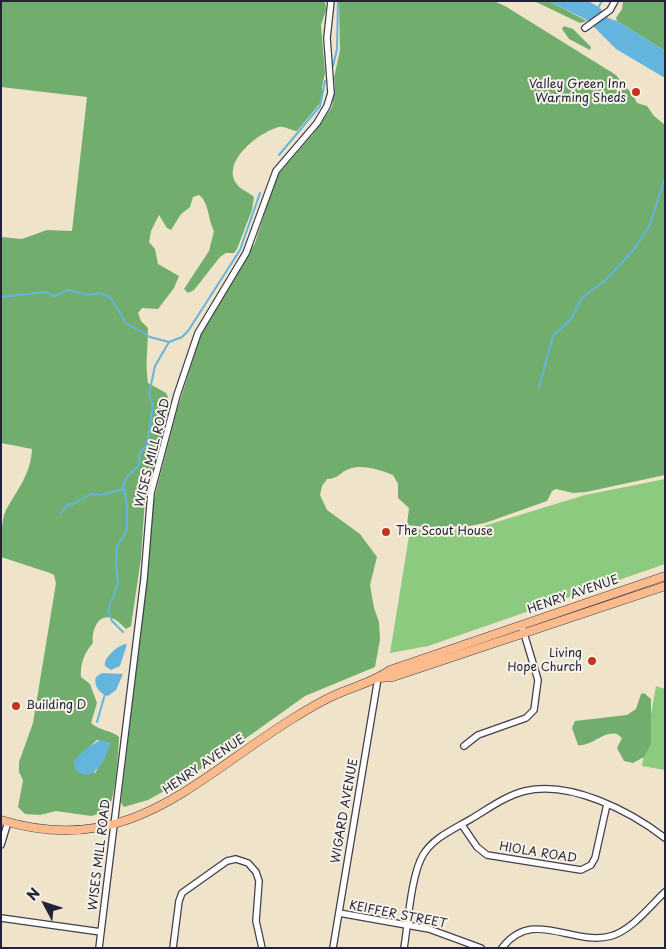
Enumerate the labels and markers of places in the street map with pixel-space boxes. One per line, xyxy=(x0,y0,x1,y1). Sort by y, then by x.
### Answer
place label: Valley Green Inn Warming Sheds xyxy=(529,78,626,106)
marker: Valley Green Inn Warming Sheds xyxy=(630,86,642,98)
place label: The Scout House xyxy=(396,525,493,539)
marker: The Scout House xyxy=(380,526,392,538)
place label: Living Hope Church xyxy=(507,647,582,675)
marker: Living Hope Church xyxy=(586,655,598,667)
place label: Building D xyxy=(26,699,86,713)
marker: Building D xyxy=(10,700,22,712)

